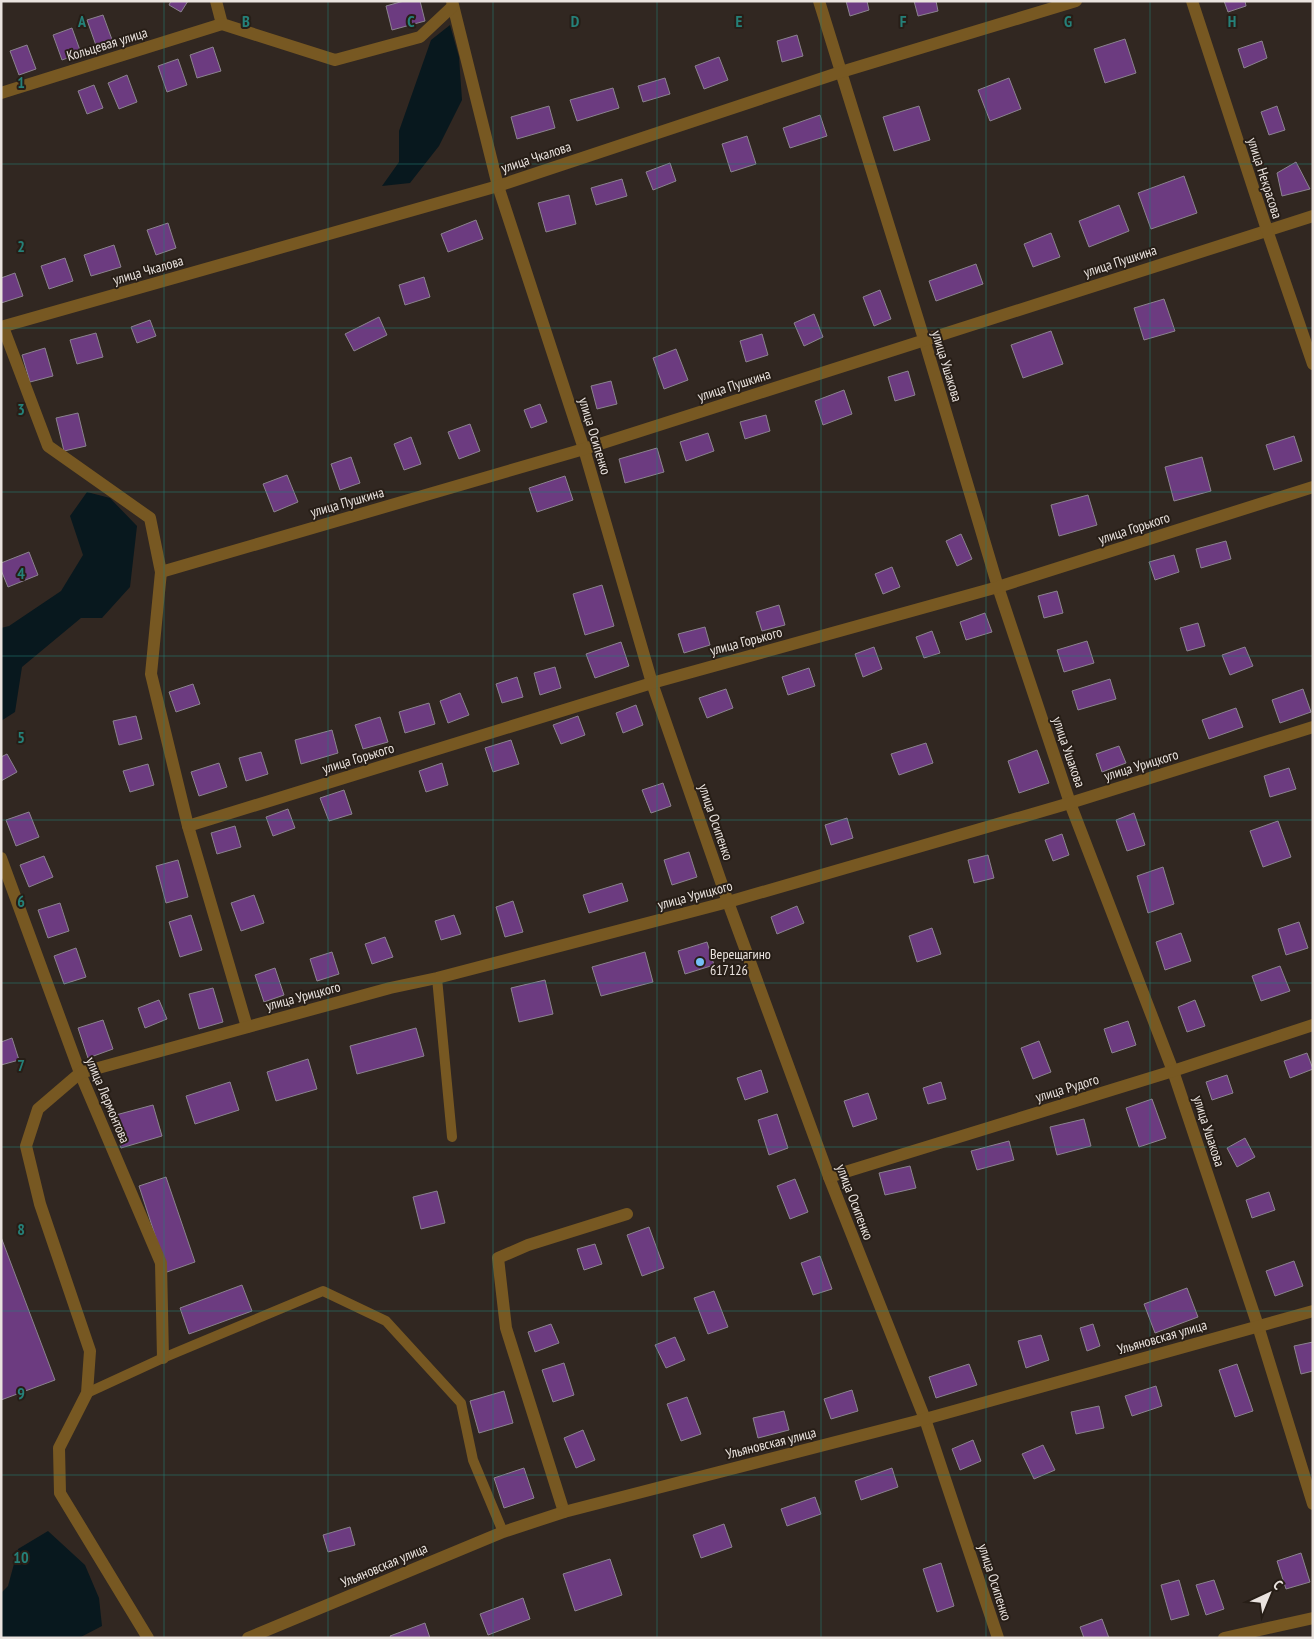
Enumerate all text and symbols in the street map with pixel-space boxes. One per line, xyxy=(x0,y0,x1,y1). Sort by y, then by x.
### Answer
text: A xyxy=(77,11,87,31)
text: B xyxy=(242,11,250,31)
text: C xyxy=(407,11,415,31)
text: D xyxy=(571,11,580,31)
text: E xyxy=(736,11,743,31)
text: F xyxy=(900,11,907,31)
text: G xyxy=(1064,11,1072,31)
text: H xyxy=(1228,11,1236,31)
street label: Кольцевая улица xyxy=(64,23,150,65)
text: 1 xyxy=(17,72,25,92)
street label: улица Некрасова xyxy=(1243,135,1287,221)
street label: улица Чкалова xyxy=(499,137,573,177)
text: 2 xyxy=(17,236,25,256)
street label: улица Пушкина xyxy=(1081,241,1159,281)
street label: улица Чкалова xyxy=(111,251,185,289)
street label: улица Ушакова xyxy=(928,328,966,404)
street label: улица Пушкина xyxy=(695,365,773,405)
street label: улица Осипенко xyxy=(575,395,615,477)
text: 3 xyxy=(17,399,25,419)
street label: улица Пушкина xyxy=(308,483,386,521)
street label: улица Горького xyxy=(1096,508,1172,548)
text: 4 xyxy=(17,563,25,583)
street label: улица Горького xyxy=(708,623,784,659)
street label: улица Ушакова xyxy=(1049,714,1089,790)
text: 5 xyxy=(17,727,25,747)
street label: улица Горького xyxy=(320,739,396,777)
street label: улица Урицкого xyxy=(1102,745,1180,785)
street label: улица Осипенко xyxy=(695,781,737,863)
street label: улица Урицкого xyxy=(656,876,734,914)
text: 6 xyxy=(17,891,25,911)
place label: Верещагино 617126 xyxy=(710,945,771,979)
marker: Верещагино 617126 xyxy=(694,956,706,968)
street label: улица Урицкого xyxy=(264,977,342,1015)
street label: улица Лермонтова xyxy=(82,1054,134,1146)
text: 7 xyxy=(17,1055,25,1075)
street label: улица Рудого xyxy=(1033,1070,1101,1106)
street label: улица Ушакова xyxy=(1189,1093,1229,1169)
street label: улица Осипенко xyxy=(832,1162,878,1242)
text: 8 xyxy=(17,1219,25,1239)
street label: Ульяновская улица xyxy=(1115,1316,1209,1358)
text: 9 xyxy=(17,1383,25,1403)
street label: Ульяновская улица xyxy=(724,1423,818,1463)
street label: Ульяновская улица xyxy=(338,1539,430,1591)
street label: улица Осипенко xyxy=(974,1541,1016,1623)
text: 10 xyxy=(13,1547,29,1567)
north arrow xyxy=(1244,1569,1294,1619)
text: С xyxy=(1269,1576,1287,1594)

